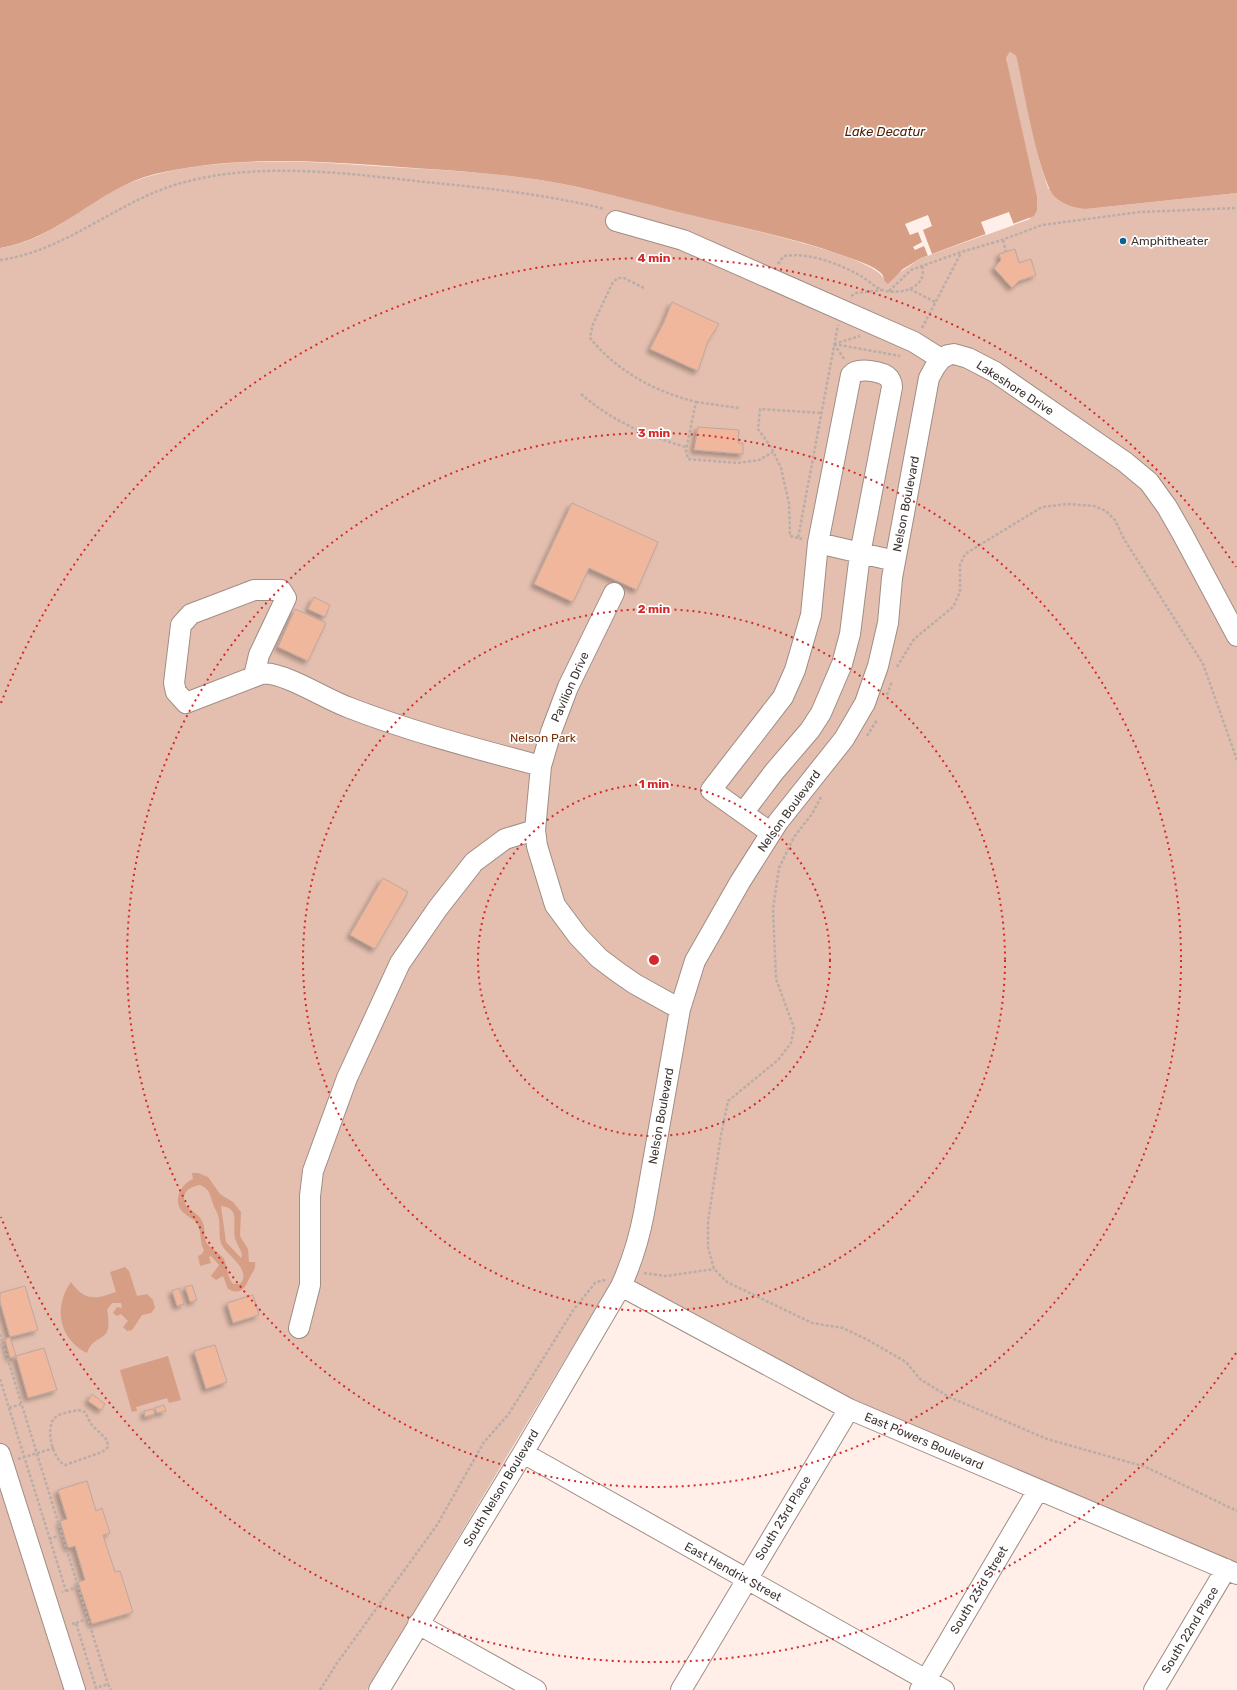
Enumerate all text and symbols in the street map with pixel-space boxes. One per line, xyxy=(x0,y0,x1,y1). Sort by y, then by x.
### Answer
water label: Lake Decatur xyxy=(845,124,926,139)
place label: Amphitheater xyxy=(1131,234,1209,248)
marker: Amphitheater xyxy=(1118,236,1128,246)
text: 4 min xyxy=(638,251,671,265)
street label: Lakeshore Drive xyxy=(974,358,1056,418)
text: 3 min xyxy=(638,426,671,440)
street label: Nelson Boulevard xyxy=(890,455,922,553)
text: 2 min xyxy=(638,602,671,616)
street label: Pavilion Drive xyxy=(548,649,592,724)
park label: Nelson Park xyxy=(510,731,577,745)
street label: Nelson Boulevard xyxy=(755,768,823,854)
text: 1 min xyxy=(639,777,670,791)
centre of rings xyxy=(647,953,661,967)
street label: Nelson Boulevard xyxy=(646,1067,676,1165)
street label: East Powers Boulevard xyxy=(862,1410,986,1472)
street label: South Nelson Boulevard xyxy=(461,1427,541,1549)
street label: South 23rd Place xyxy=(752,1473,814,1563)
street label: East Hendrix Street xyxy=(682,1539,784,1605)
street label: South 23rd Street xyxy=(947,1543,1011,1636)
street label: South 22nd Place xyxy=(1159,1584,1222,1676)

